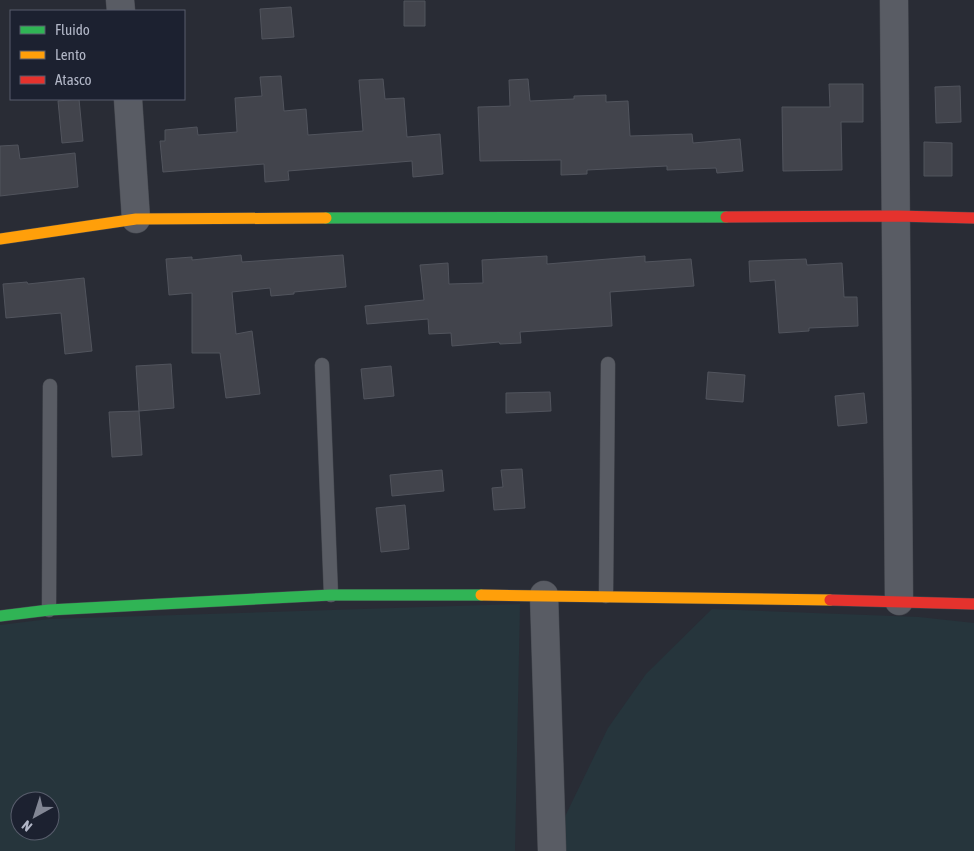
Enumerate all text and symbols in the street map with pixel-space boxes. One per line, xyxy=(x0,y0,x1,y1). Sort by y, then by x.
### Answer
legend xyxy=(10,10,185,100)
text: Fluido xyxy=(55,21,90,38)
text: Lento xyxy=(55,46,86,63)
text: Atasco xyxy=(55,71,92,88)
north arrow xyxy=(10,791,60,841)
text: N xyxy=(19,817,35,835)

